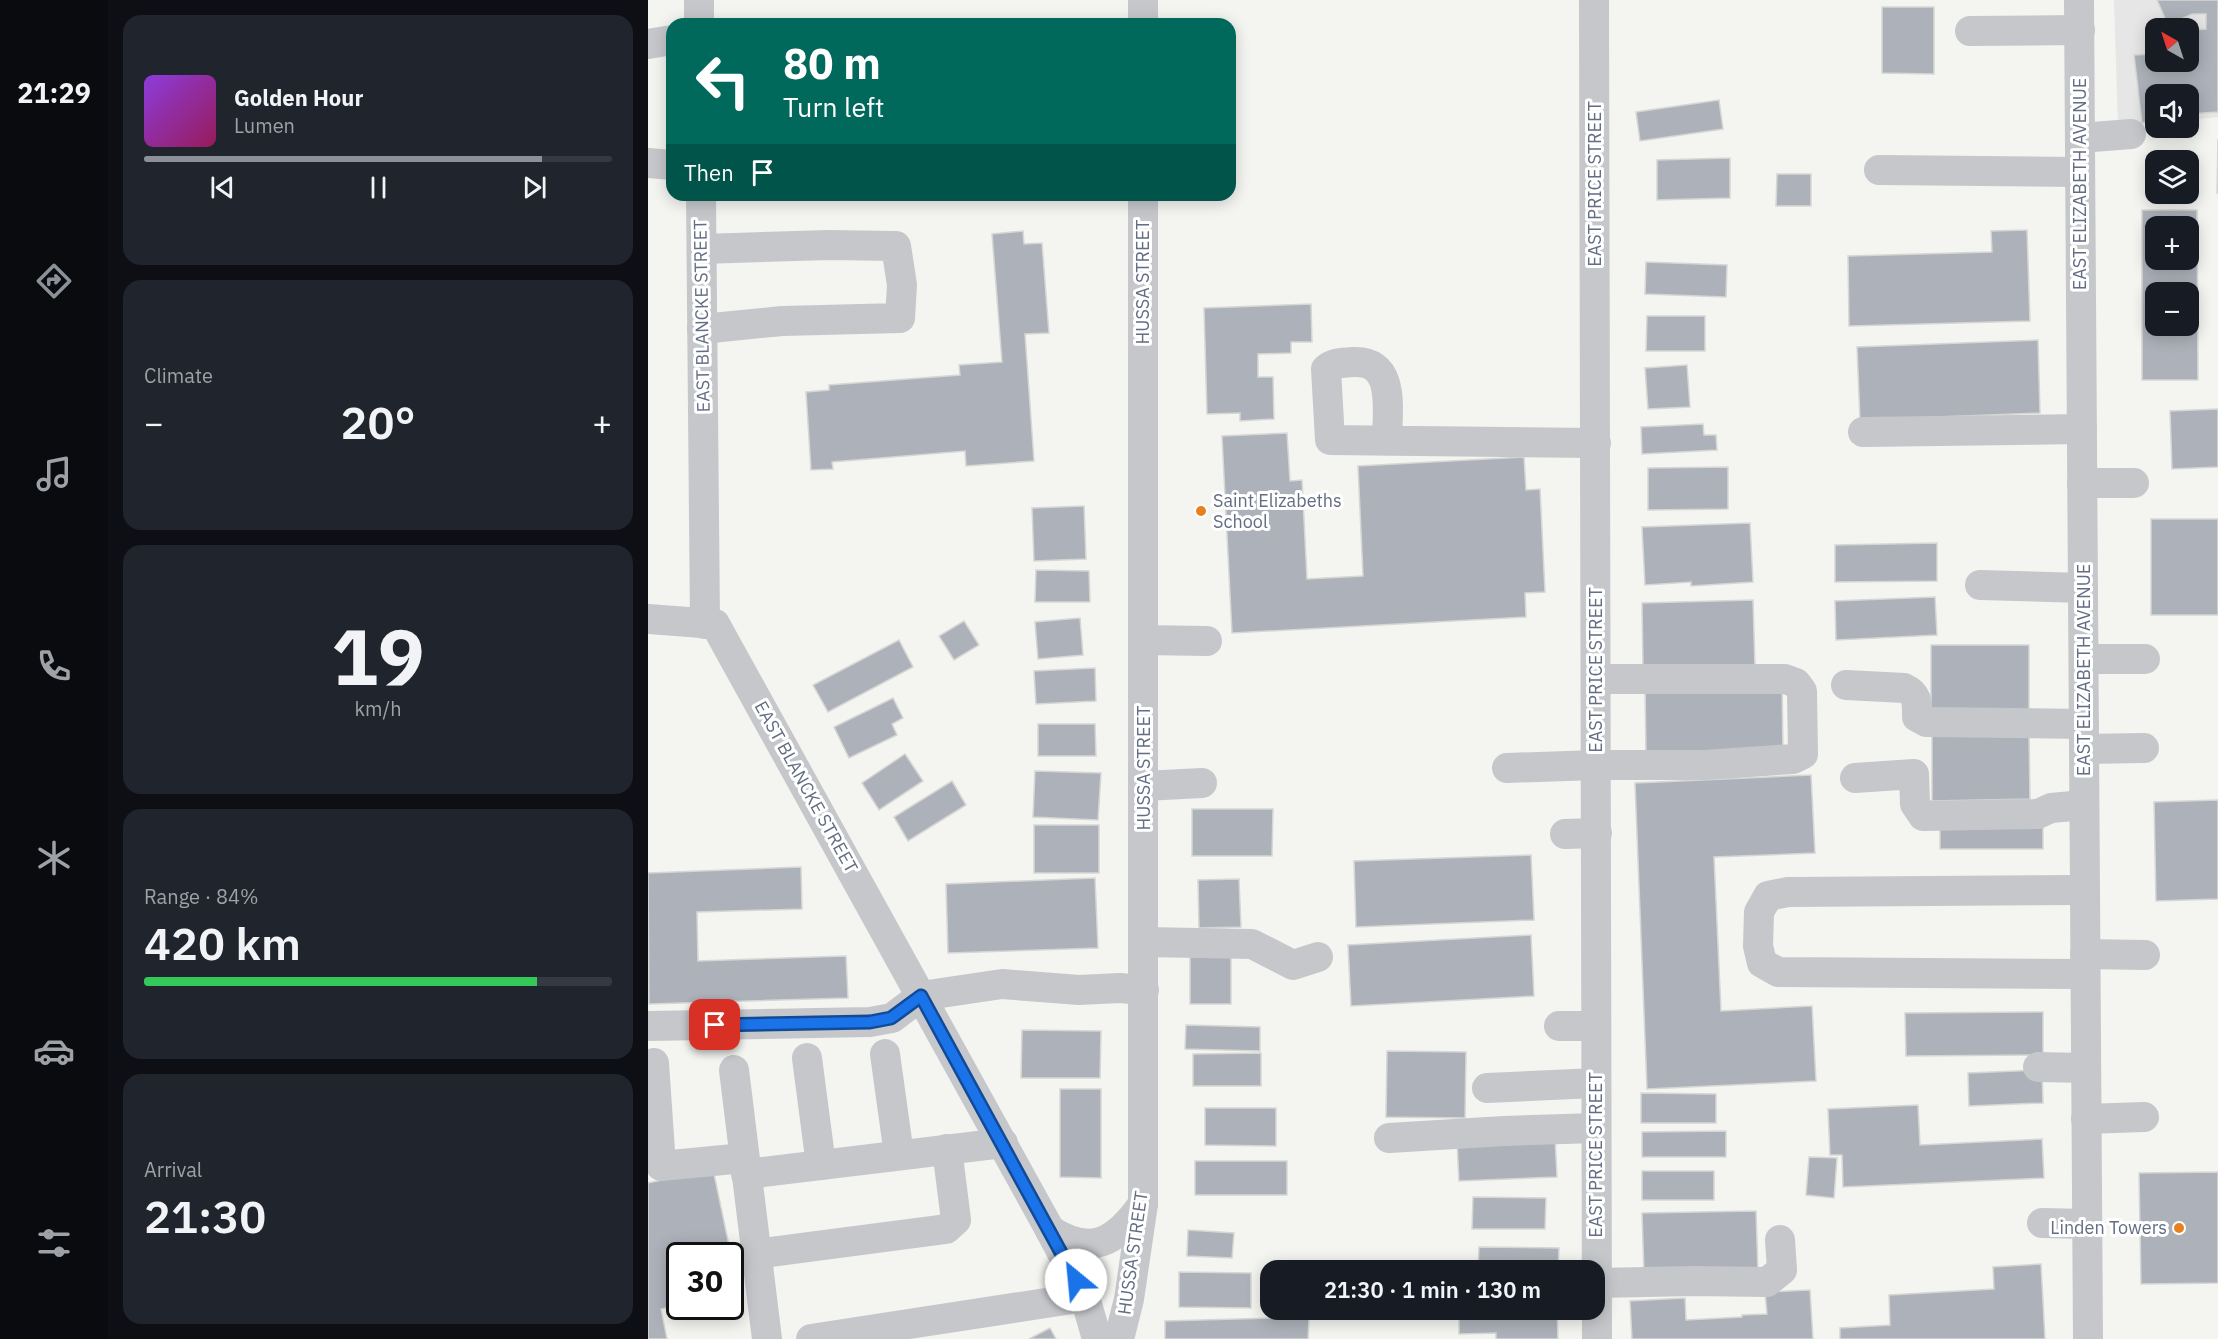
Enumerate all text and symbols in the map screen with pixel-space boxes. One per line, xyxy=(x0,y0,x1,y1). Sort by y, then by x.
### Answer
north arrow xyxy=(2145,18,2199,72)
map controls xyxy=(2145,18,2199,336)
text: 80 m xyxy=(783,36,881,91)
icon: left xyxy=(684,42,762,120)
text: 21:29 xyxy=(17,75,91,110)
street label: EAST ELIZABETH AVENUE xyxy=(2068,78,2091,290)
text: Golden Hour xyxy=(234,83,363,112)
button: sound xyxy=(2145,84,2199,138)
text: Turn left xyxy=(783,89,884,124)
street label: EAST PRICE STREET xyxy=(1583,101,1606,267)
text: Lumen xyxy=(234,112,295,139)
button: layers xyxy=(2145,150,2199,204)
icon: arrive xyxy=(746,156,779,189)
text: Then xyxy=(684,158,734,187)
icon: previous xyxy=(206,171,239,204)
icon: pause xyxy=(362,171,395,204)
icon: next xyxy=(518,171,551,204)
button: + xyxy=(2145,216,2199,270)
street label: EAST BLANCKE STREET xyxy=(688,219,715,413)
street label: HUSSA STREET xyxy=(1131,220,1154,344)
icon: directions xyxy=(33,260,75,302)
button: − xyxy=(2145,282,2199,336)
text: Climate xyxy=(144,362,213,389)
text: 20° xyxy=(340,393,416,451)
text: − xyxy=(144,401,164,444)
text: + xyxy=(592,401,612,444)
icon: music xyxy=(33,453,75,495)
place label: Saint Elizabeths School xyxy=(1213,489,1342,533)
marker: Saint Elizabeths School xyxy=(1194,504,1208,518)
street label: EAST ELIZABETH AVENUE xyxy=(2072,564,2095,776)
street label: EAST PRICE STREET xyxy=(1584,587,1607,753)
text: 19 xyxy=(331,605,425,706)
icon: phone xyxy=(33,645,75,687)
text: km/h xyxy=(354,695,402,722)
street label: EAST BLANCKE STREET xyxy=(750,697,863,877)
street label: HUSSA STREET xyxy=(1132,706,1155,830)
icon: climate xyxy=(33,837,75,879)
text: Range · 84% xyxy=(144,883,259,910)
text: 420 km xyxy=(144,914,301,972)
pin xyxy=(689,999,740,1050)
icon: arrive xyxy=(698,1008,731,1041)
icon: car xyxy=(33,1030,75,1072)
street label: EAST PRICE STREET xyxy=(1584,1072,1607,1238)
text: Arrival xyxy=(144,1156,202,1183)
text: 21:30 xyxy=(144,1187,266,1245)
street label: HUSSA STREET xyxy=(1112,1190,1153,1316)
place label: Linden Towers xyxy=(2050,1216,2167,1239)
marker: Linden Towers xyxy=(2172,1221,2186,1235)
icon: filters xyxy=(33,1222,75,1264)
speed limit sign: 30 xyxy=(666,1242,744,1320)
position arrow xyxy=(1044,1248,1108,1312)
text: 21:30 · 1 min · 130 m xyxy=(1324,1275,1541,1304)

